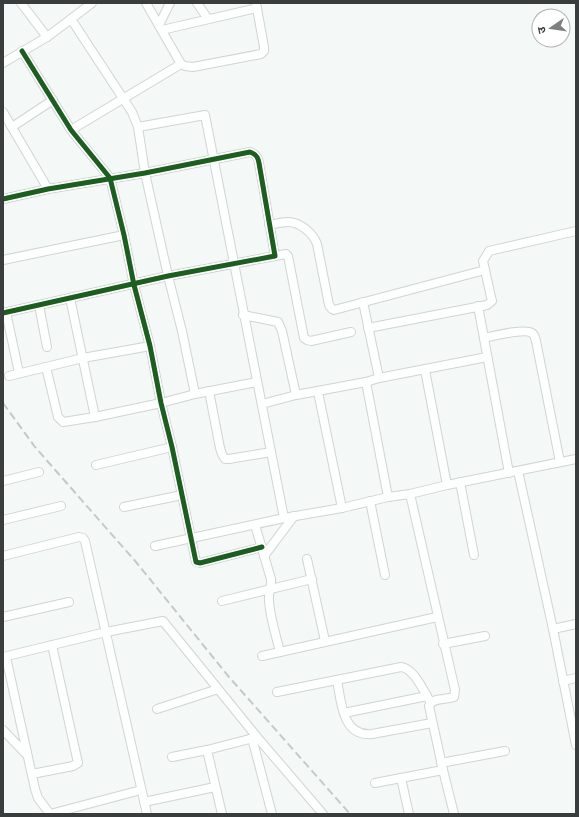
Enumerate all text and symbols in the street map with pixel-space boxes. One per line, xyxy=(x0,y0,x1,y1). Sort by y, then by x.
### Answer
north arrow xyxy=(531,8,571,48)
text: उ xyxy=(532,25,549,35)

